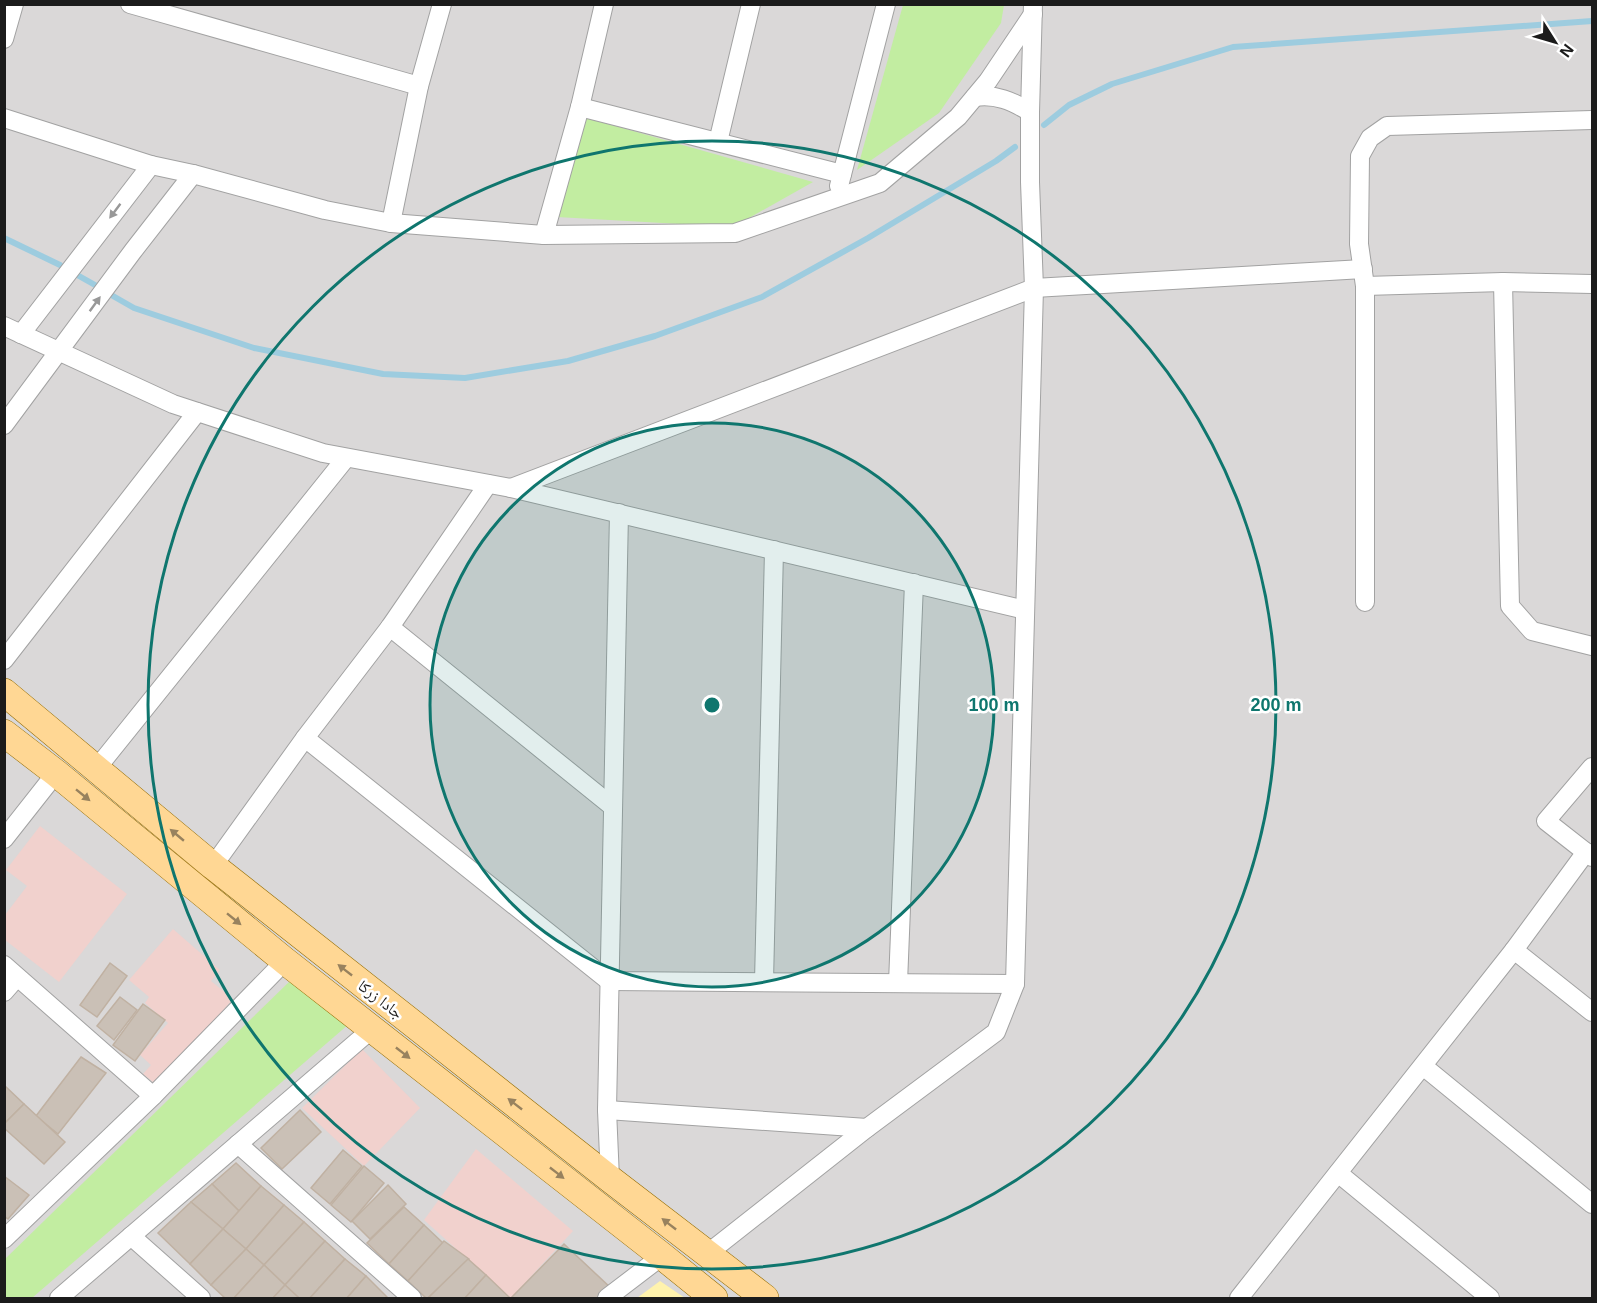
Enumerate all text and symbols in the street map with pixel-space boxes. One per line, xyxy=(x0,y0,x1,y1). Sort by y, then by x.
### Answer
north arrow xyxy=(1525,12,1585,72)
text: N xyxy=(1556,41,1577,60)
one-way arrow xyxy=(109,203,122,219)
one-way arrow xyxy=(88,296,100,311)
centre of rings xyxy=(702,695,722,715)
text: 100 m xyxy=(968,695,1020,715)
text: 200 m xyxy=(1250,695,1302,715)
one-way arrow xyxy=(75,789,91,802)
one-way arrow xyxy=(169,829,185,842)
one-way arrow xyxy=(226,912,241,925)
one-way arrow xyxy=(338,965,353,977)
street label: جادا زرکا xyxy=(354,977,406,1023)
one-way arrow xyxy=(395,1047,411,1060)
one-way arrow xyxy=(507,1098,523,1111)
one-way arrow xyxy=(549,1167,565,1180)
one-way arrow xyxy=(661,1218,677,1230)

